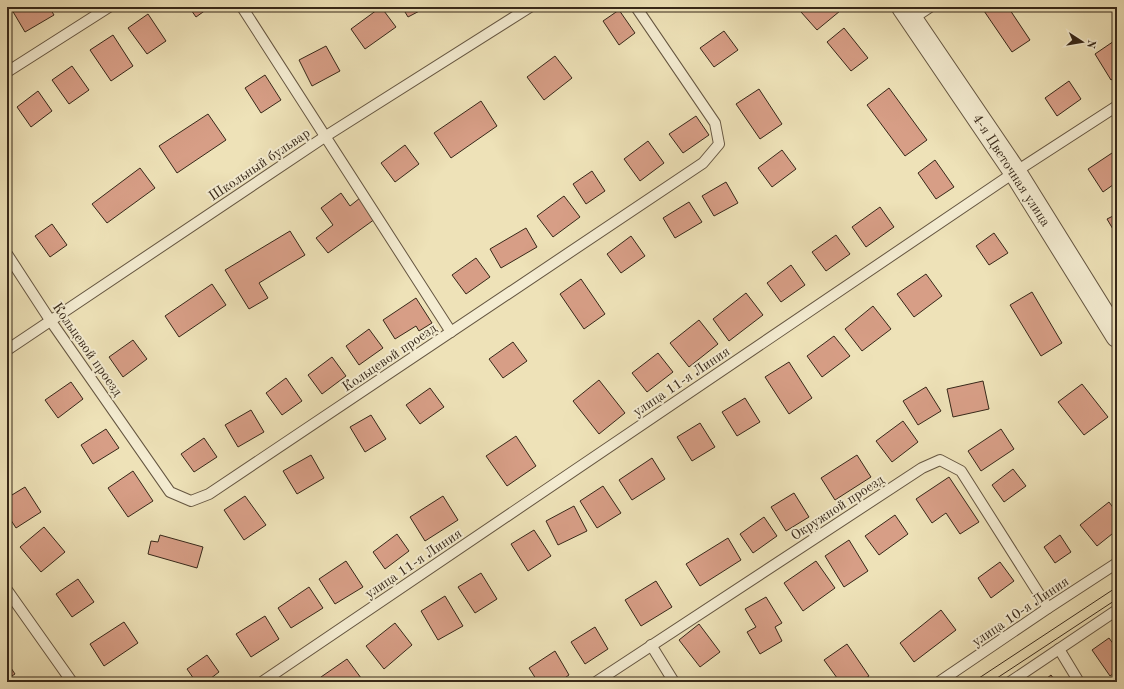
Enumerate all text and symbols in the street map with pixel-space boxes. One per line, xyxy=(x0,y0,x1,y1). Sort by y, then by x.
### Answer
north arrow xyxy=(1062,22,1102,62)
text: N xyxy=(1084,39,1097,50)
street label: 4-я Цветочная улица xyxy=(970,112,1053,229)
street label: Школьный бульвар xyxy=(206,126,313,204)
street label: Кольцевой проезд xyxy=(50,300,125,399)
street label: Кольцевой проезд xyxy=(340,321,439,395)
street label: улица 11-я Линия xyxy=(631,344,732,419)
street label: Окружной проезд xyxy=(788,472,887,543)
street label: улица 11-я Линия xyxy=(363,526,464,601)
street label: улица 10-я Линия xyxy=(970,574,1071,649)

